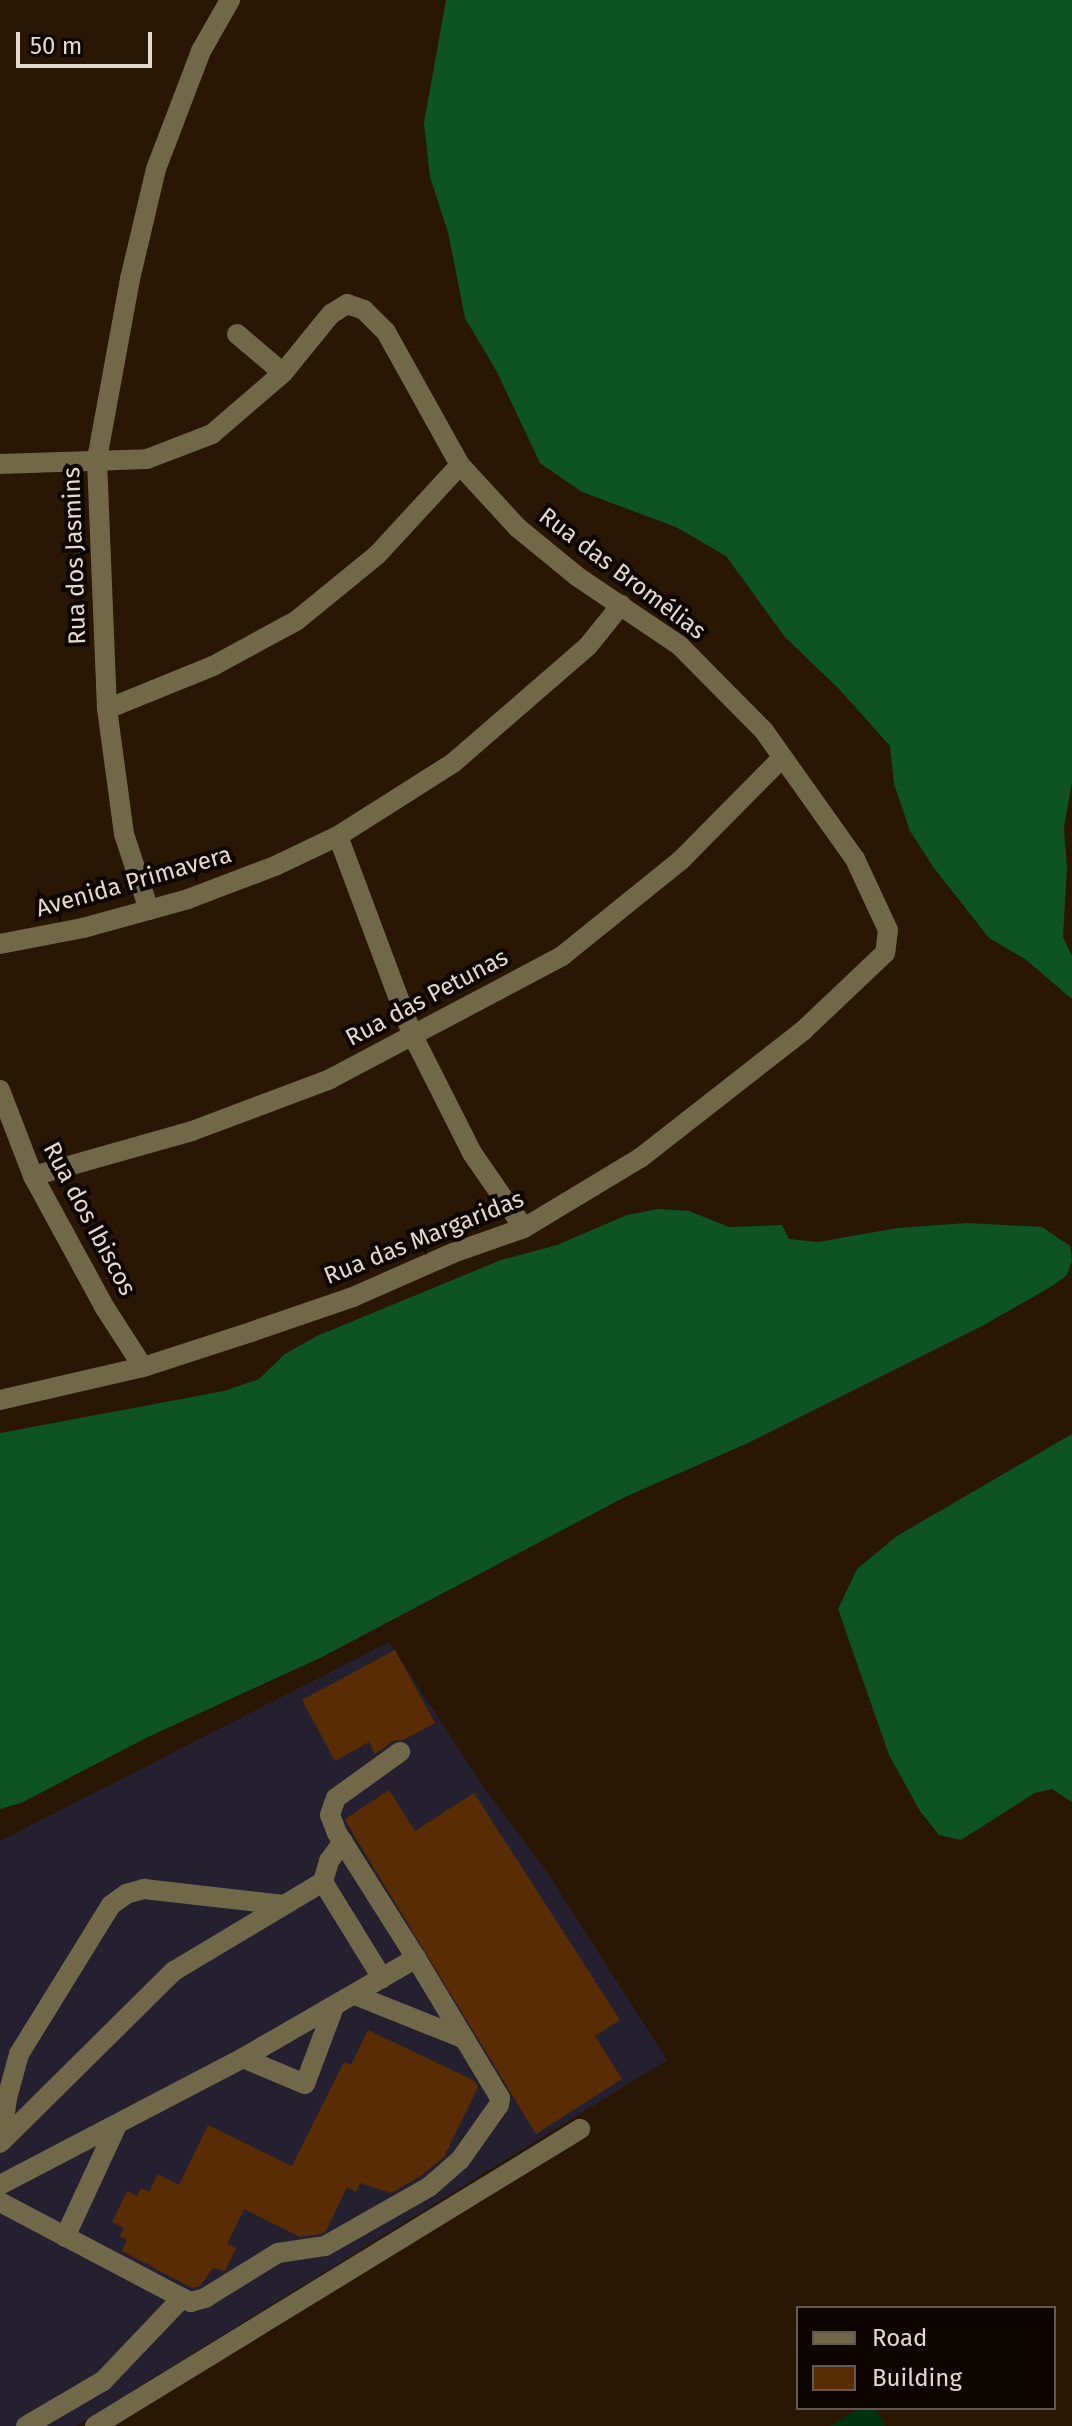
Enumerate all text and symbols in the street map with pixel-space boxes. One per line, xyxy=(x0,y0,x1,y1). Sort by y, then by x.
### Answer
scale bar xyxy=(20,16,156,66)
text: 50 m xyxy=(30,32,82,60)
street label: Rua dos Jasmins xyxy=(58,467,92,645)
street label: Rua das Bromélias xyxy=(533,502,711,646)
street label: Avenida Primavera xyxy=(33,840,235,924)
street label: Rua das Petunas xyxy=(341,943,513,1053)
street label: Rua dos Ibiscos xyxy=(37,1137,141,1301)
street label: Rua das Margaridas xyxy=(320,1185,528,1291)
legend xyxy=(796,2306,1056,2410)
text: Road xyxy=(872,2324,927,2352)
text: Building xyxy=(872,2364,962,2392)

